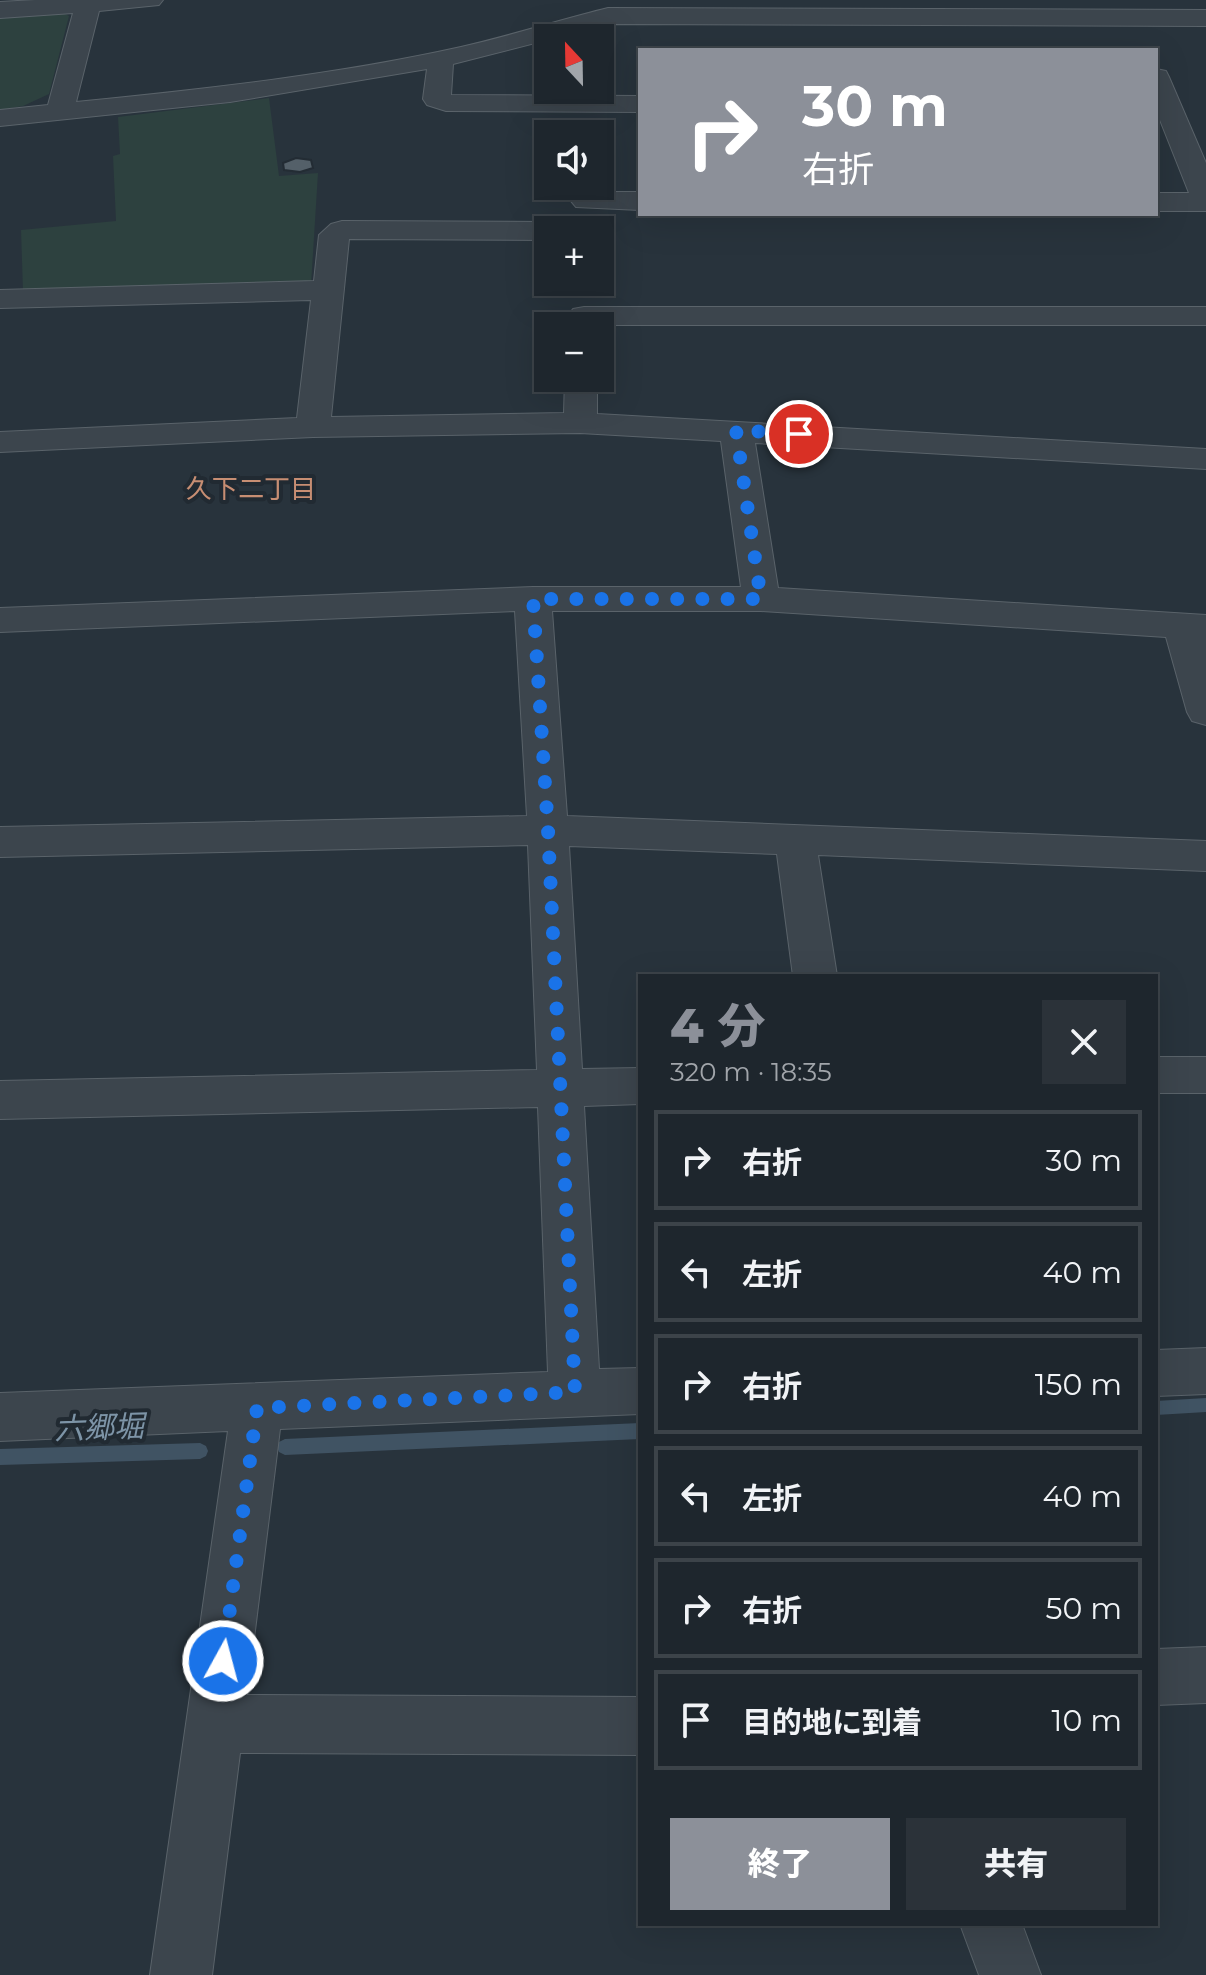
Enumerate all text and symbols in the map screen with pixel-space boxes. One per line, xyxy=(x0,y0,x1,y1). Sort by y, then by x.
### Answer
north arrow xyxy=(534,24,614,104)
map controls xyxy=(534,24,614,392)
text: 30 m xyxy=(802,72,948,140)
icon: right xyxy=(670,80,774,184)
button: sound xyxy=(534,120,614,200)
text: 右折 xyxy=(802,147,874,191)
button: + xyxy=(534,216,614,296)
button: − xyxy=(534,312,614,392)
pin xyxy=(765,400,833,468)
icon: arrive xyxy=(777,412,821,456)
district label: 久下二丁目 xyxy=(186,473,316,505)
text: 4 分 xyxy=(670,997,766,1055)
button: close xyxy=(1042,1000,1126,1084)
text: 320 m · 18:35 xyxy=(670,1056,832,1088)
icon: right xyxy=(674,1138,718,1182)
text: 30 m xyxy=(1046,1142,1122,1179)
text: 右折 xyxy=(742,1144,802,1181)
icon: left xyxy=(674,1250,718,1294)
text: 40 m xyxy=(1043,1254,1122,1291)
text: 左折 xyxy=(742,1256,802,1293)
icon: right xyxy=(674,1362,718,1406)
text: 150 m xyxy=(1035,1366,1122,1403)
text: 右折 xyxy=(742,1368,802,1405)
water label: 六郷堀 xyxy=(53,1407,149,1448)
icon: left xyxy=(674,1474,718,1518)
text: 40 m xyxy=(1043,1478,1122,1515)
text: 左折 xyxy=(742,1480,802,1517)
icon: right xyxy=(674,1586,718,1630)
text: 50 m xyxy=(1045,1590,1122,1627)
text: 右折 xyxy=(742,1592,802,1629)
position arrow xyxy=(181,1619,265,1703)
icon: arrive xyxy=(674,1698,718,1742)
text: 10 m xyxy=(1052,1702,1122,1739)
text: 目的地に到着 xyxy=(742,1704,922,1741)
button: 終了 xyxy=(670,1818,890,1910)
button: 共有 xyxy=(906,1818,1126,1910)

